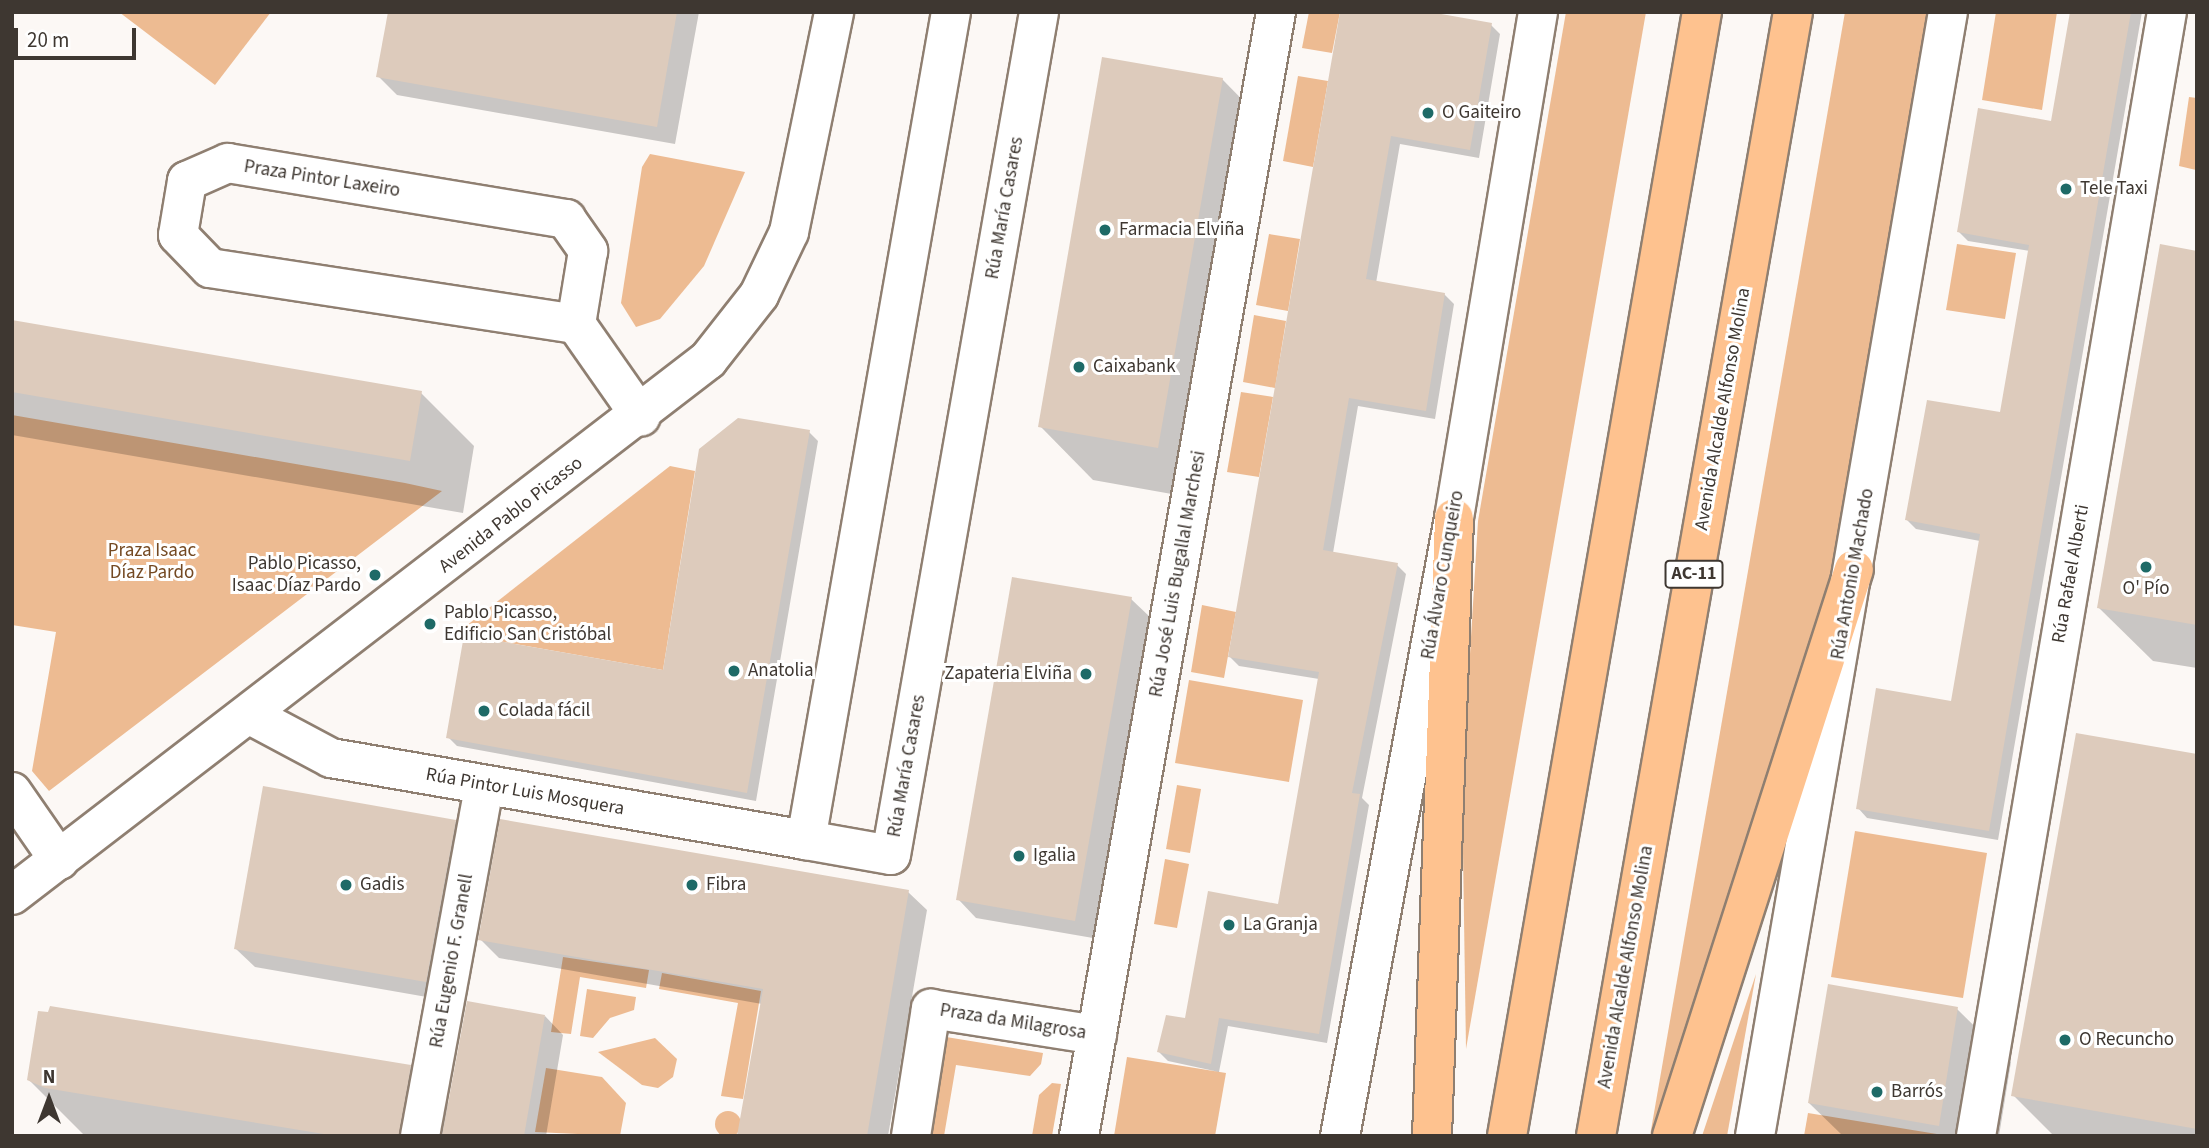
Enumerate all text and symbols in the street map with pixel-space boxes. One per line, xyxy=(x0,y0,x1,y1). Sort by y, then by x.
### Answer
scale bar xyxy=(18,14,140,58)
text: 20 m xyxy=(27,25,69,55)
place label: O Gaiteiro xyxy=(1442,102,1521,124)
marker: O Gaiteiro xyxy=(1420,105,1436,121)
street label: Rúa María Casares xyxy=(981,135,1029,281)
street label: Praza Pintor Laxeiro xyxy=(242,155,402,203)
place label: Tele Taxi xyxy=(2080,178,2148,200)
marker: Tele Taxi xyxy=(2058,181,2074,197)
place label: Farmacia Elviña xyxy=(1119,219,1244,241)
marker: Farmacia Elviña xyxy=(1097,222,1113,238)
street label: Avenida Alcalde Alfonso Molina xyxy=(1690,286,1756,532)
place label: Caixabank xyxy=(1093,356,1176,378)
marker: Caixabank xyxy=(1071,359,1087,375)
street label: Rúa José Luis Bugallal Marchesi xyxy=(1145,449,1211,699)
street label: Avenida Pablo Picasso xyxy=(435,452,587,578)
street label: Rúa Antonio Machado xyxy=(1827,487,1879,661)
street label: Rúa Álvaro Cunqueiro xyxy=(1417,489,1469,661)
street label: Rúa Rafael Alberti xyxy=(2048,503,2094,645)
park label: Praza Isaac Díaz Pardo xyxy=(108,540,196,584)
place label: Pablo Picasso, Isaac Díaz Pardo xyxy=(232,553,361,597)
marker: O' Pío xyxy=(2138,559,2154,575)
road number: AC-11 xyxy=(1664,560,1724,588)
marker: Pablo Picasso, Isaac Díaz Pardo xyxy=(367,567,383,583)
place label: O' Pío xyxy=(2123,578,2169,600)
place label: Pablo Picasso, Edificio San Cristóbal xyxy=(444,602,611,646)
marker: Pablo Picasso, Edificio San Cristóbal xyxy=(422,616,438,632)
place label: Anatolia xyxy=(748,660,814,682)
marker: Anatolia xyxy=(726,663,742,679)
place label: Zapateria Elviña xyxy=(944,663,1072,685)
marker: Zapateria Elviña xyxy=(1078,666,1094,682)
street label: Rúa María Casares xyxy=(883,693,931,839)
place label: Colada fácil xyxy=(498,700,590,722)
marker: Colada fácil xyxy=(476,703,492,719)
street label: Rúa Pintor Luis Mosquera xyxy=(424,763,626,821)
street label: Avenida Alcalde Alfonso Molina xyxy=(1593,844,1659,1090)
place label: Igalia xyxy=(1033,845,1076,867)
marker: Igalia xyxy=(1011,848,1027,864)
street label: Rúa Eugenio F. Granell xyxy=(425,872,479,1050)
place label: Gadis xyxy=(360,874,404,896)
place label: Fibra xyxy=(706,874,746,896)
marker: Gadis xyxy=(338,877,354,893)
marker: Fibra xyxy=(684,877,700,893)
place label: La Granja xyxy=(1243,914,1318,936)
marker: La Granja xyxy=(1221,917,1237,933)
street label: Praza da Milagrosa xyxy=(938,999,1088,1045)
place label: O Recuncho xyxy=(2079,1029,2174,1051)
marker: O Recuncho xyxy=(2057,1032,2073,1048)
north arrow xyxy=(14,1064,84,1134)
text: N xyxy=(43,1064,55,1091)
place label: Barrós xyxy=(1891,1081,1943,1103)
marker: Barrós xyxy=(1869,1084,1885,1100)

